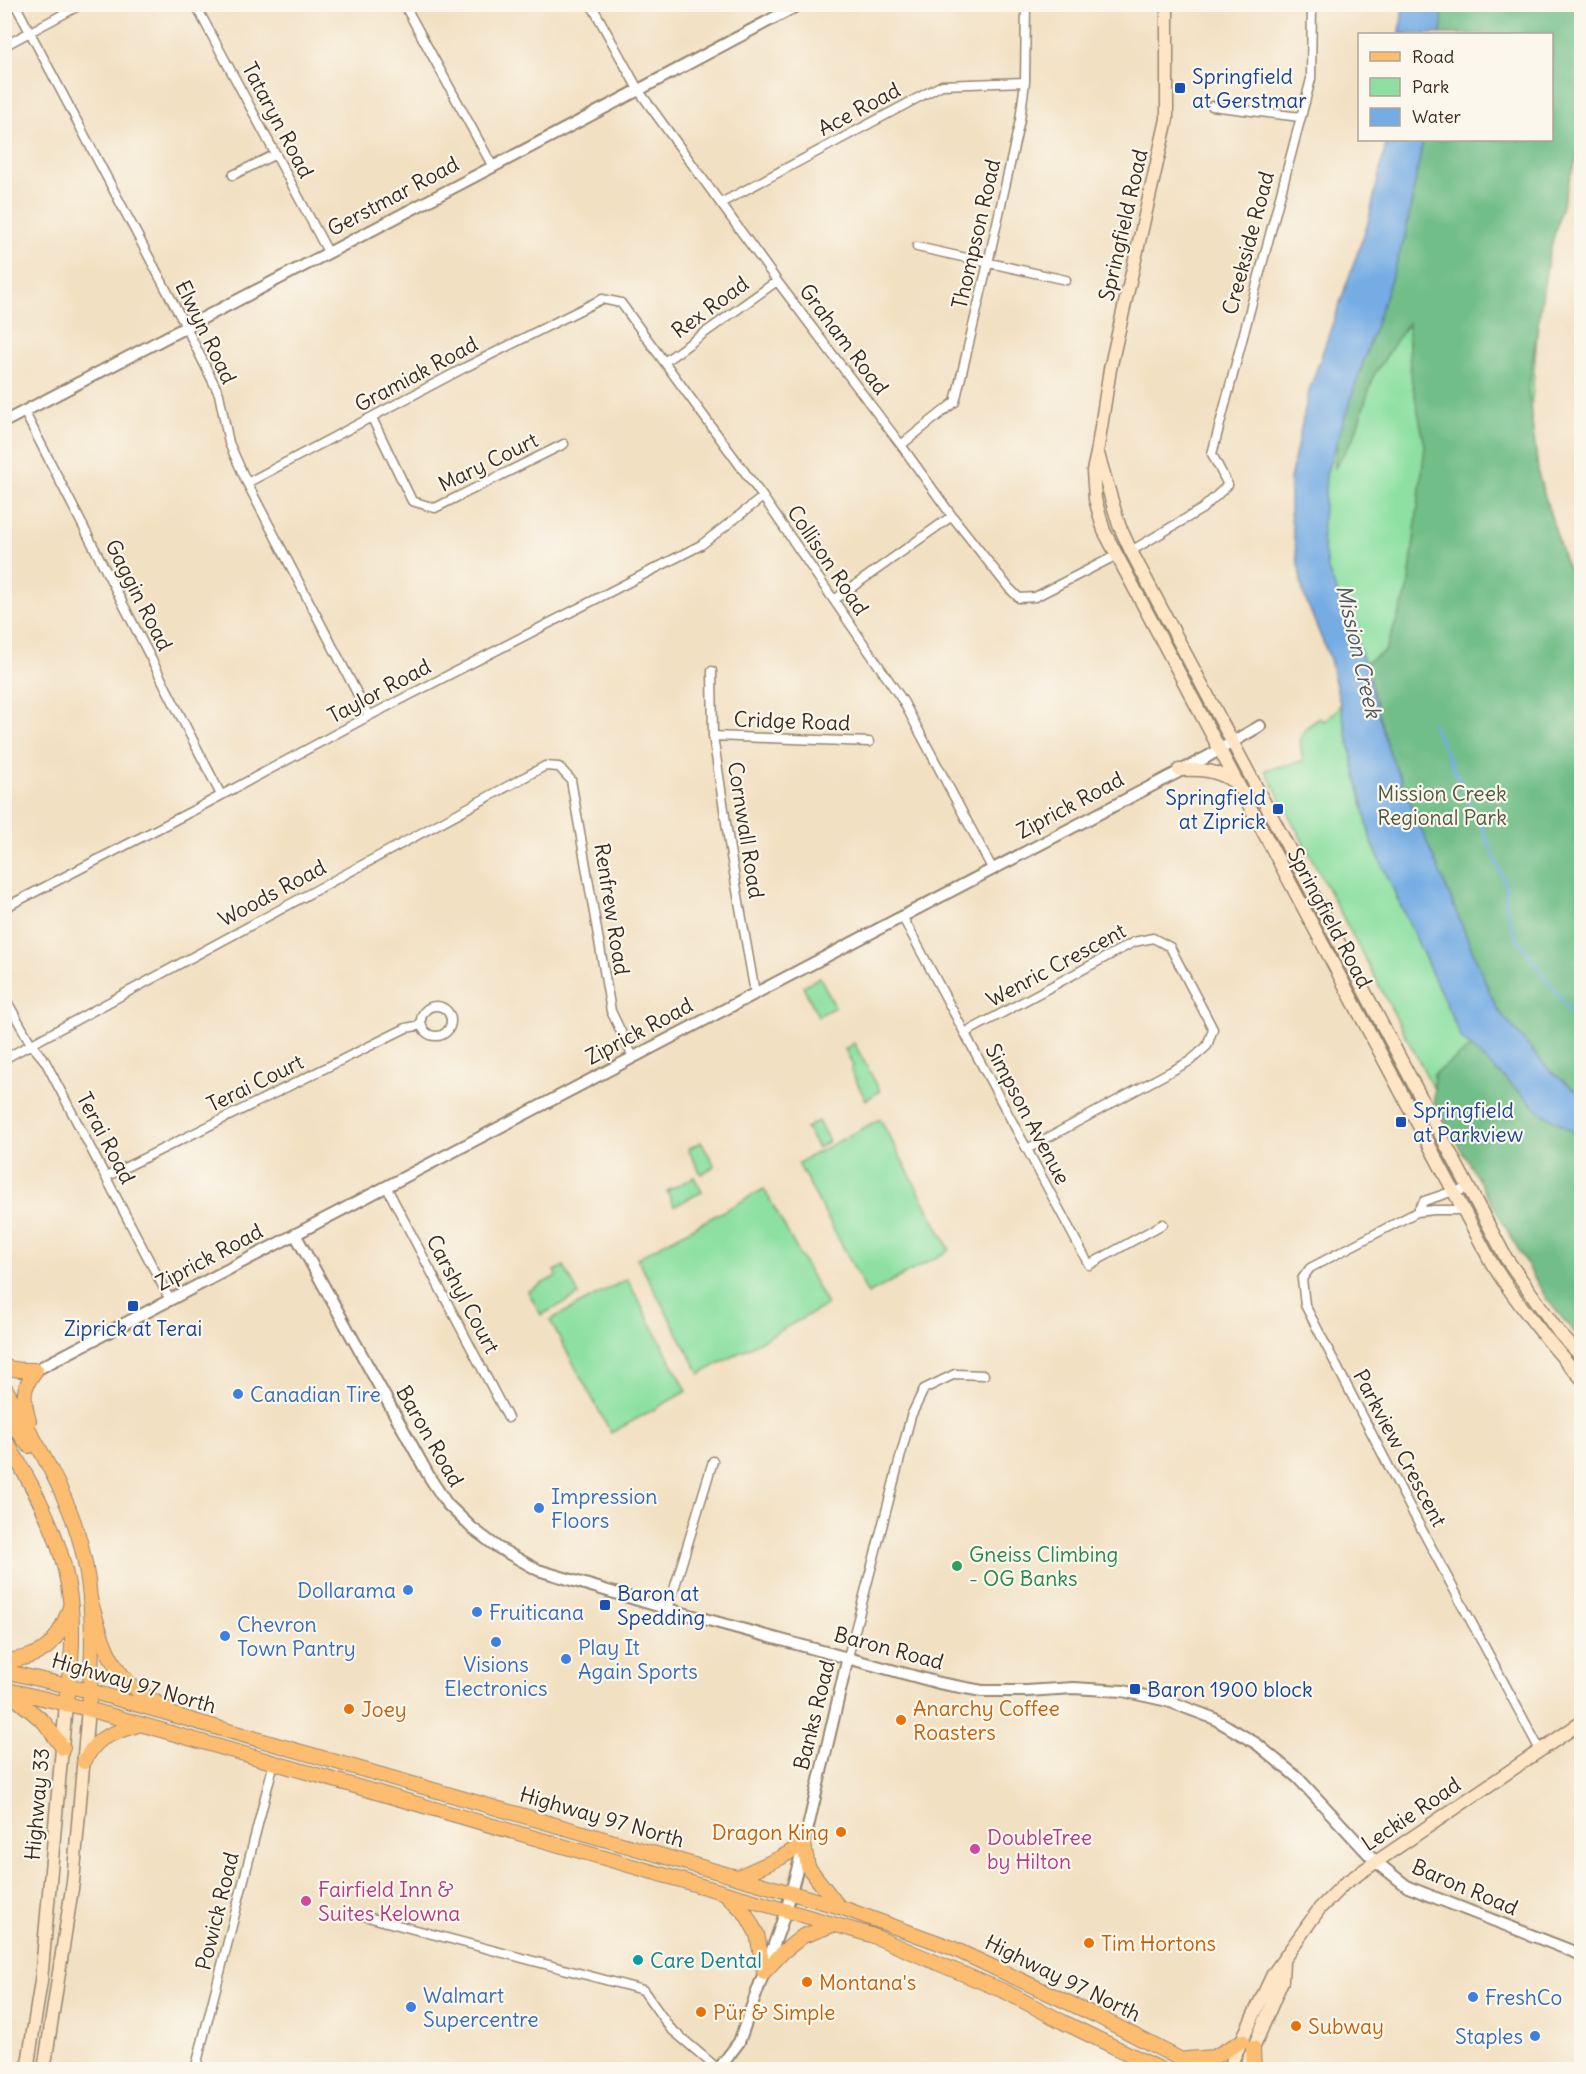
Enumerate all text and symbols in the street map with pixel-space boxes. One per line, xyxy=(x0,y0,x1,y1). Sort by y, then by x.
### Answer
legend xyxy=(1358,33,1553,141)
text: Road xyxy=(1412,45,1455,68)
street label: Tataryn Road xyxy=(236,57,320,183)
place label: Springfield at Gerstmar xyxy=(1192,63,1307,114)
text: Park xyxy=(1412,75,1449,98)
street label: Ace Road xyxy=(813,76,905,142)
marker: Springfield at Gerstmar xyxy=(1173,81,1187,95)
text: Water xyxy=(1412,105,1462,128)
street label: Springfield Road xyxy=(1092,146,1154,304)
street label: Gerstmar Road xyxy=(323,150,463,242)
street label: Thompson Road xyxy=(946,156,1006,312)
street label: Creekside Road xyxy=(1216,168,1280,318)
street label: Rex Road xyxy=(666,270,754,344)
street label: Elwyn Road xyxy=(169,276,243,388)
street label: Graham Road xyxy=(793,278,895,400)
street label: Gramiak Road xyxy=(350,330,482,418)
street label: Mary Court xyxy=(434,426,542,498)
street label: Collison Road xyxy=(781,500,875,620)
street label: Gaggin Road xyxy=(99,535,179,655)
water label: Mission Creek xyxy=(1330,582,1388,722)
street label: Taylor Road xyxy=(323,653,435,729)
street label: Cridge Road xyxy=(733,705,851,737)
street label: Cornwall Road xyxy=(722,760,770,900)
street label: Ziprick Road xyxy=(1012,765,1128,845)
park label: Mission Creek Regional Park xyxy=(1377,780,1507,831)
place label: Springfield at Ziprick xyxy=(1165,784,1266,835)
marker: Springfield at Ziprick xyxy=(1271,802,1285,816)
street label: Renfrew Road xyxy=(588,841,636,977)
street label: Springfield Road xyxy=(1282,843,1378,993)
street label: Woods Road xyxy=(214,853,330,933)
street label: Wenric Crescent xyxy=(982,917,1130,1013)
street label: Ziprick Road xyxy=(581,991,697,1071)
street label: Simpson Avenue xyxy=(980,1039,1076,1189)
street label: Terai Court xyxy=(202,1048,308,1118)
street label: Terai Road xyxy=(71,1087,141,1189)
place label: Springfield at Parkview xyxy=(1413,1097,1523,1148)
marker: Springfield at Parkview xyxy=(1394,1115,1408,1129)
street label: Ziprick Road xyxy=(151,1217,267,1297)
street label: Carshyl Court xyxy=(420,1230,506,1358)
marker: Ziprick at Terai xyxy=(126,1299,140,1313)
place label: Ziprick at Terai xyxy=(64,1315,202,1342)
street label: Parkview Crescent xyxy=(1347,1365,1453,1531)
place label: Canadian Tire xyxy=(250,1381,381,1408)
street label: Baron Road xyxy=(390,1381,470,1491)
marker: Canadian Tire xyxy=(231,1387,245,1401)
place label: Impression Floors xyxy=(551,1483,657,1534)
marker: Impression Floors xyxy=(532,1501,546,1515)
place label: Gneiss Climbing - OG Banks xyxy=(969,1541,1118,1592)
marker: Gneiss Climbing - OG Banks xyxy=(950,1559,964,1573)
place label: Dollarama xyxy=(297,1577,396,1604)
place label: Baron at Spedding xyxy=(617,1580,705,1631)
marker: Dollarama xyxy=(401,1583,415,1597)
marker: Baron at Spedding xyxy=(598,1598,612,1612)
place label: Fruiticana xyxy=(489,1599,584,1626)
marker: Fruiticana xyxy=(470,1605,484,1619)
place label: Chevron Town Pantry xyxy=(237,1611,356,1662)
street label: Baron Road xyxy=(831,1620,947,1676)
marker: Chevron Town Pantry xyxy=(218,1629,232,1643)
place label: Play It Again Sports xyxy=(578,1634,698,1685)
marker: Visions Electronics xyxy=(489,1635,503,1649)
street label: Highway 97 North xyxy=(49,1647,219,1719)
place label: Visions Electronics xyxy=(444,1651,548,1702)
marker: Play It Again Sports xyxy=(559,1652,573,1666)
street label: Banks Road xyxy=(787,1657,841,1773)
place label: Baron 1900 block xyxy=(1147,1676,1313,1703)
marker: Baron 1900 block xyxy=(1128,1682,1142,1696)
place label: Anarchy Coffee Roasters xyxy=(913,1695,1060,1746)
place label: Joey xyxy=(361,1696,407,1723)
marker: Joey xyxy=(342,1702,356,1716)
marker: Anarchy Coffee Roasters xyxy=(894,1713,908,1727)
street label: Highway 33 xyxy=(19,1747,55,1861)
street label: Leckie Road xyxy=(1356,1771,1466,1857)
street label: Highway 97 North xyxy=(517,1781,687,1853)
place label: Dragon King xyxy=(712,1819,829,1846)
place label: DoubleTree by Hilton xyxy=(987,1824,1092,1875)
marker: Dragon King xyxy=(834,1825,848,1839)
marker: DoubleTree by Hilton xyxy=(968,1842,982,1856)
street label: Powick Road xyxy=(189,1849,245,1973)
street label: Baron Road xyxy=(1408,1853,1522,1921)
place label: Fairfield Inn & Suites Kelowna xyxy=(318,1876,460,1927)
marker: Fairfield Inn & Suites Kelowna xyxy=(299,1894,313,1908)
street label: Highway 97 North xyxy=(981,1929,1145,2027)
place label: Tim Hortons xyxy=(1101,1930,1216,1957)
marker: Tim Hortons xyxy=(1082,1936,1096,1950)
place label: Care Dental xyxy=(650,1947,762,1974)
marker: Care Dental xyxy=(631,1953,645,1967)
place label: Montana's xyxy=(819,1969,916,1996)
marker: Montana's xyxy=(800,1975,814,1989)
place label: Walmart Supercentre xyxy=(423,1982,539,2033)
place label: FreshCo xyxy=(1485,1984,1562,2011)
marker: FreshCo xyxy=(1466,1990,1480,2004)
place label: Pür & Simple xyxy=(713,1999,835,2026)
marker: Walmart Supercentre xyxy=(404,2000,418,2014)
marker: Pür & Simple xyxy=(694,2005,708,2019)
place label: Subway xyxy=(1308,2013,1384,2040)
marker: Subway xyxy=(1289,2019,1303,2033)
place label: Staples xyxy=(1455,2023,1523,2050)
marker: Staples xyxy=(1528,2029,1542,2043)

